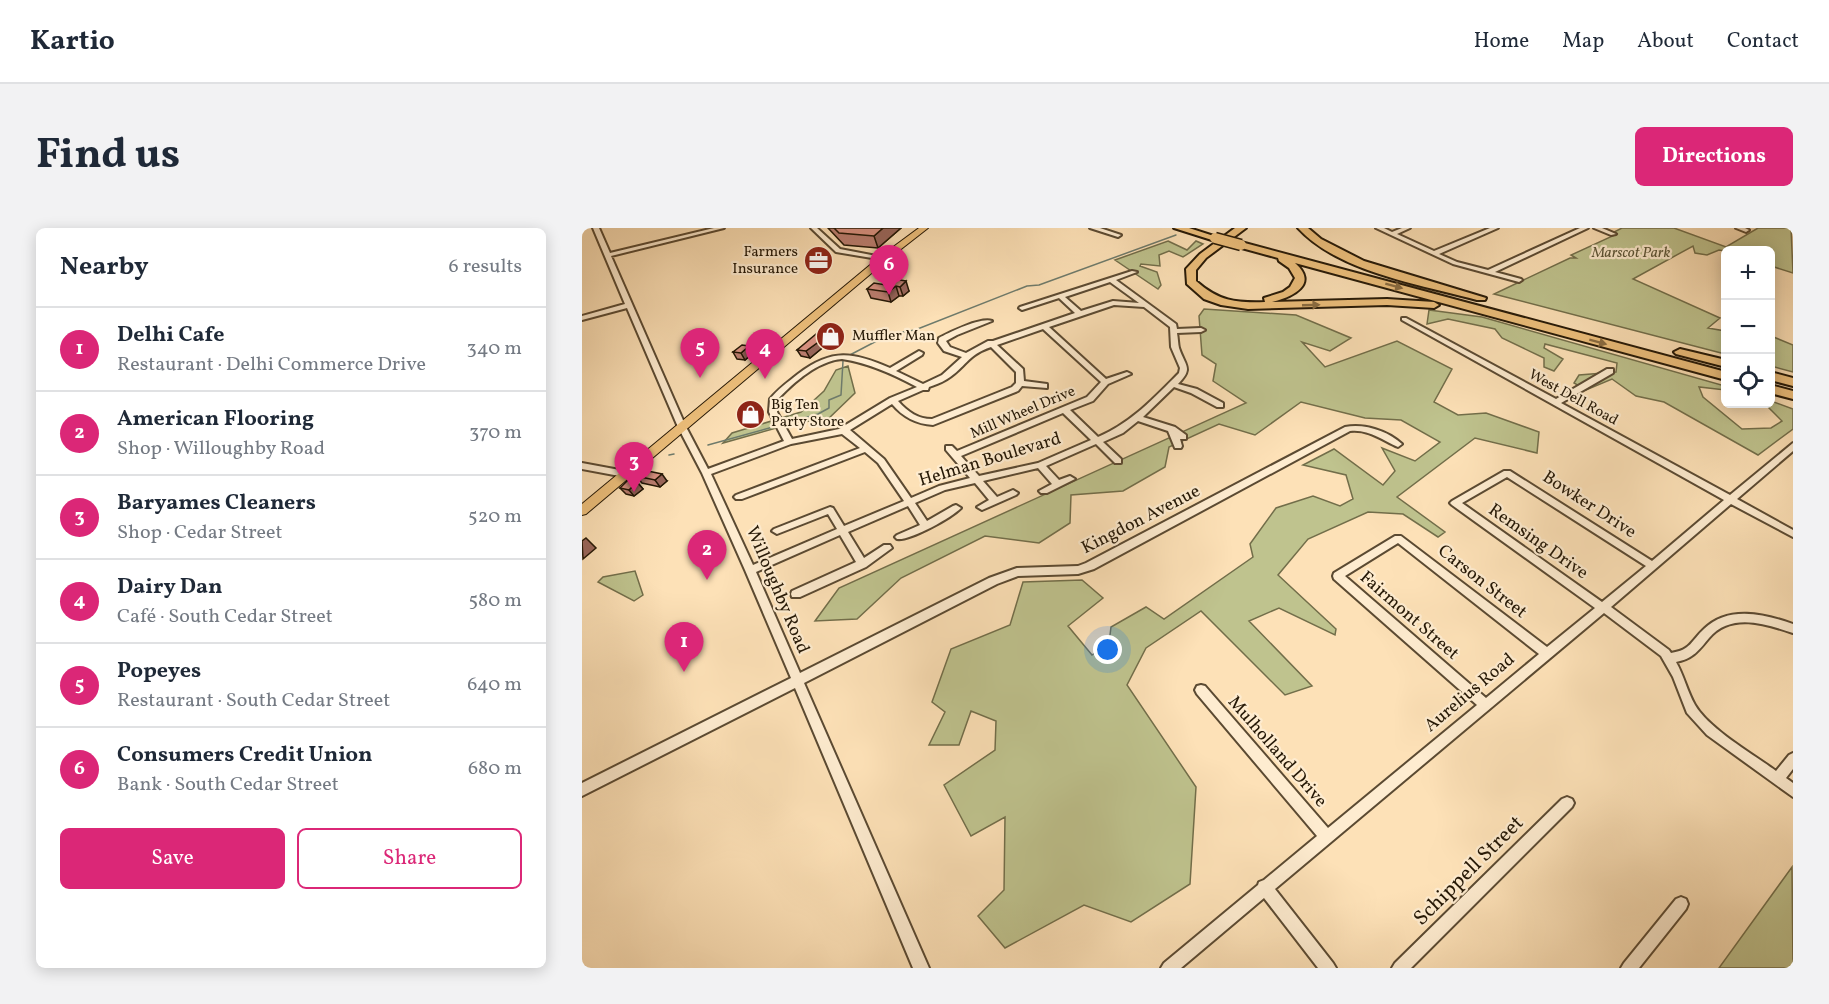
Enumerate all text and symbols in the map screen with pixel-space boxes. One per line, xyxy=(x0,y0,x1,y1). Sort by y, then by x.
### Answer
text: Kartio xyxy=(30,22,115,61)
text: Home xyxy=(1474,27,1529,56)
text: Map xyxy=(1562,27,1604,56)
text: About xyxy=(1637,27,1694,56)
text: Contact xyxy=(1727,27,1799,56)
text: Find us xyxy=(36,127,180,186)
button: Directions xyxy=(1635,127,1793,186)
place label: Farmers Insurance xyxy=(732,242,798,280)
park label: Marscot Park xyxy=(1591,243,1670,264)
office icon: Farmers Insurance xyxy=(803,245,835,277)
pin: 6 xyxy=(870,245,908,295)
map controls xyxy=(1721,246,1775,408)
button: + xyxy=(1721,246,1775,300)
text: Nearby xyxy=(60,249,149,285)
text: 6 results xyxy=(449,253,522,281)
one-way arrow xyxy=(1385,282,1403,291)
one-way arrow xyxy=(1301,300,1320,309)
button: − xyxy=(1721,300,1775,354)
text: Delhi Cafe xyxy=(117,320,224,351)
shop icon: Muffler Man xyxy=(815,320,847,352)
place label: Muffler Man xyxy=(852,326,935,347)
pin: 5 xyxy=(680,328,720,378)
pin: 4 xyxy=(746,330,784,379)
text: 1 xyxy=(75,335,84,363)
text: 340 m xyxy=(466,335,522,363)
one-way arrow xyxy=(1589,337,1607,347)
text: Restaurant · Delhi Commerce Drive xyxy=(117,351,426,379)
button: locate xyxy=(1721,354,1775,408)
street label: West Dell Road xyxy=(1524,365,1622,431)
street label: Mill Wheel Drive xyxy=(967,381,1079,445)
place label: Big Ten Party Store xyxy=(771,395,844,433)
shop icon: Big Ten Party Store xyxy=(734,398,766,430)
text: American Flooring xyxy=(117,404,314,435)
text: 2 xyxy=(74,419,85,447)
text: 370 m xyxy=(469,419,522,447)
street label: Helman Boulevard xyxy=(916,426,1064,494)
text: Shop · Willoughby Road xyxy=(117,435,325,463)
pin: 3 xyxy=(614,442,654,492)
street label: Bowker Drive xyxy=(1537,465,1641,545)
street label: Kingdon Avenue xyxy=(1077,479,1205,561)
text: Baryames Cleaners xyxy=(117,488,316,519)
street label: Remsing Drive xyxy=(1483,498,1593,586)
text: 3 xyxy=(74,503,85,531)
text: 520 m xyxy=(468,503,522,531)
text: Shop · Cedar Street xyxy=(117,519,283,547)
street label: Willoughby Road xyxy=(739,522,815,658)
pin: 2 xyxy=(688,530,726,580)
street label: Carson Street xyxy=(1432,539,1532,625)
street label: Fairmont Street xyxy=(1354,566,1464,666)
text: Dairy Dan xyxy=(117,572,223,603)
text: 4 xyxy=(73,587,86,615)
text: 580 m xyxy=(469,587,522,615)
text: Café · South Cedar Street xyxy=(117,603,333,631)
pin: 1 xyxy=(664,622,704,672)
your location xyxy=(1093,635,1122,664)
street label: Aurelius Road xyxy=(1419,648,1521,738)
text: Popeyes xyxy=(117,656,201,687)
text: 5 xyxy=(75,671,84,699)
text: 640 m xyxy=(467,671,522,699)
text: Restaurant · South Cedar Street xyxy=(117,687,390,715)
street label: Mulholland Drive xyxy=(1222,691,1332,813)
text: Consumers Credit Union xyxy=(117,740,373,771)
text: 6 xyxy=(74,755,85,783)
text: 680 m xyxy=(468,755,522,783)
text: Bank · South Cedar Street xyxy=(117,771,339,799)
street label: Schippell Street xyxy=(1407,809,1531,933)
button: Save xyxy=(60,828,285,889)
button: Share xyxy=(297,828,522,889)

